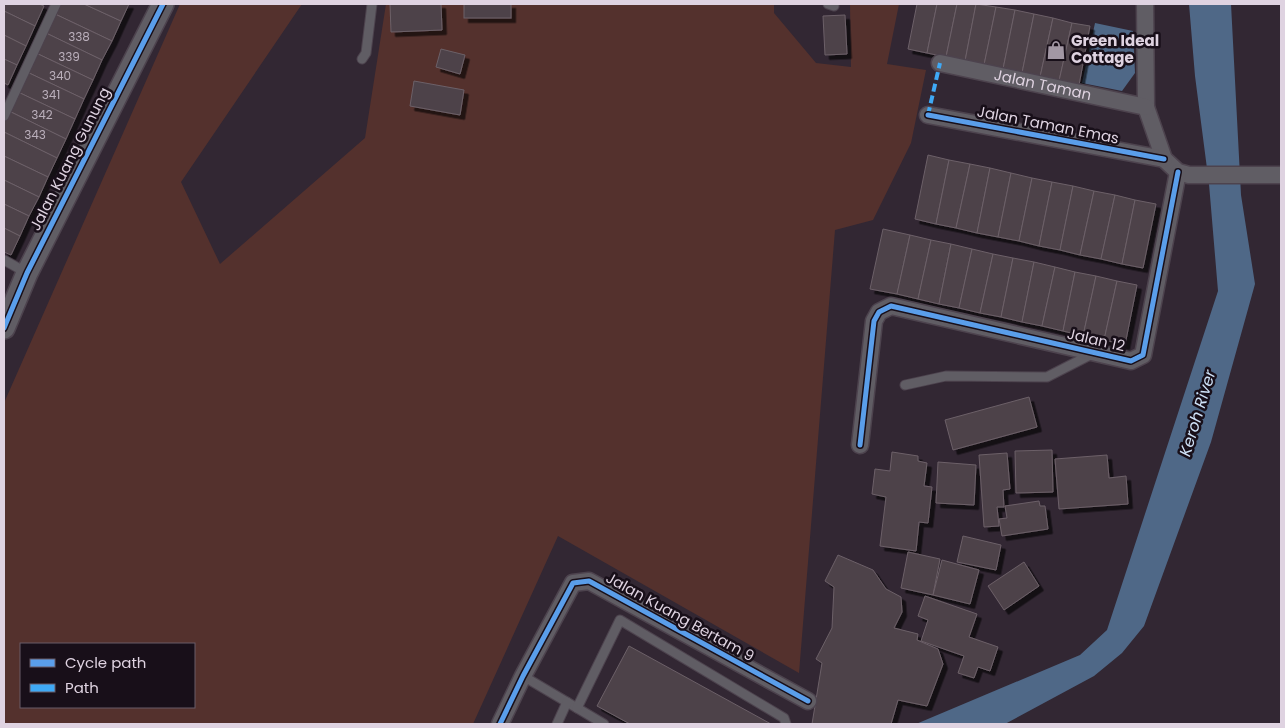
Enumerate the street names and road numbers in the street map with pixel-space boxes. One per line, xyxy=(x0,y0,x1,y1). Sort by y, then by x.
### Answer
street label: Jalan Taman xyxy=(992,64,1093,105)
street label: Jalan Kuang Gunung xyxy=(24,84,115,234)
street label: Jalan Taman Emas xyxy=(975,100,1121,149)
street label: Jalan 12 xyxy=(1065,323,1127,356)
street label: Jalan Kuang Bertam 9 xyxy=(602,567,758,666)

